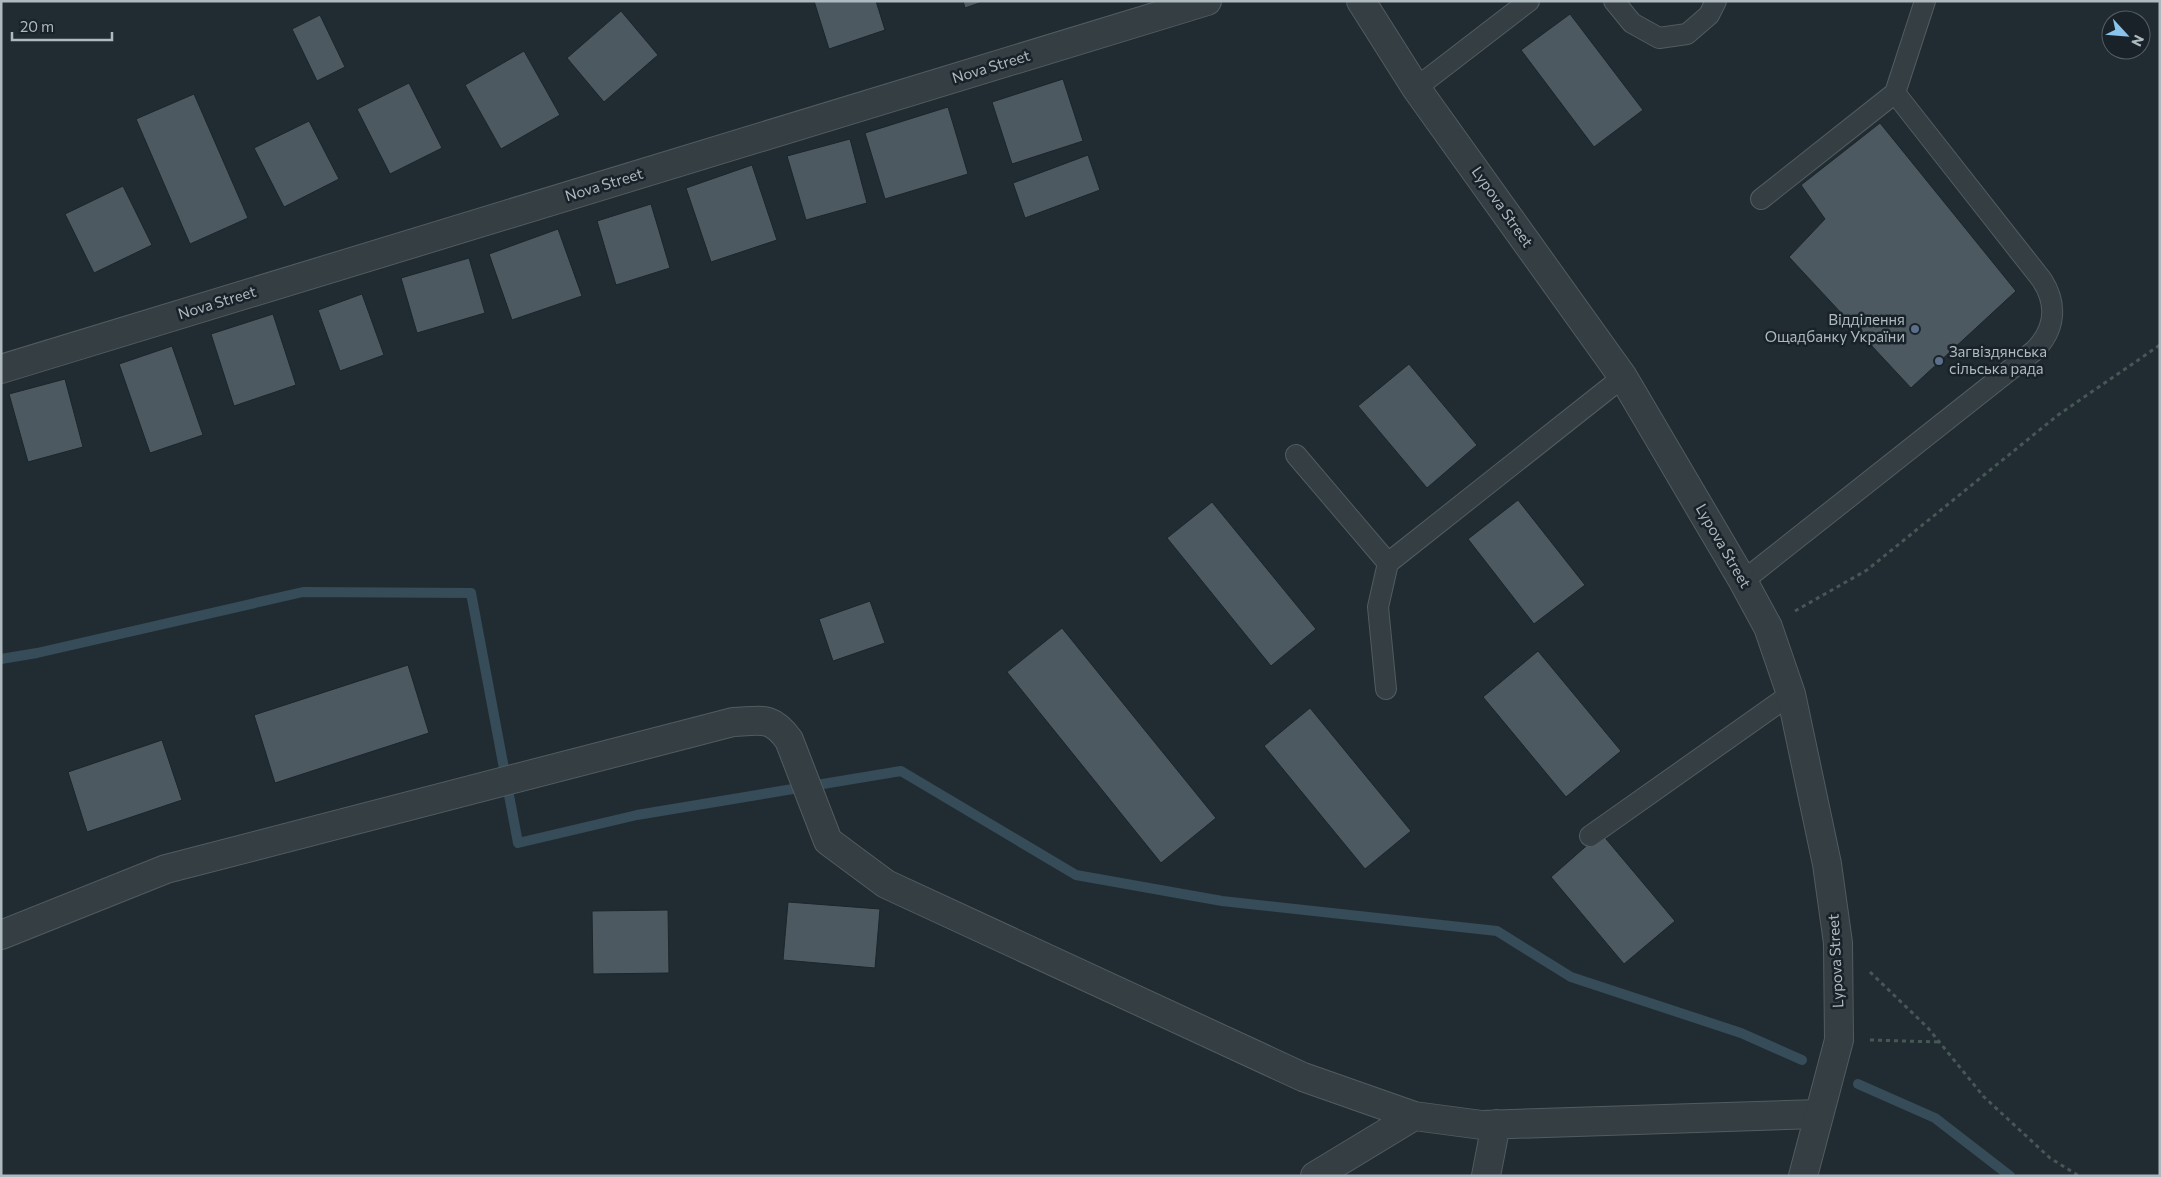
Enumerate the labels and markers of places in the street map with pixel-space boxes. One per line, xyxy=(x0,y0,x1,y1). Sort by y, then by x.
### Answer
place label: Відділення Ощадбанку України xyxy=(1765,310,1905,345)
marker: Відділення Ощадбанку України xyxy=(1909,323,1921,335)
place label: Загвіздянська сільська рада xyxy=(1949,342,2047,377)
marker: Загвіздянська сільська рада xyxy=(1933,355,1945,367)

